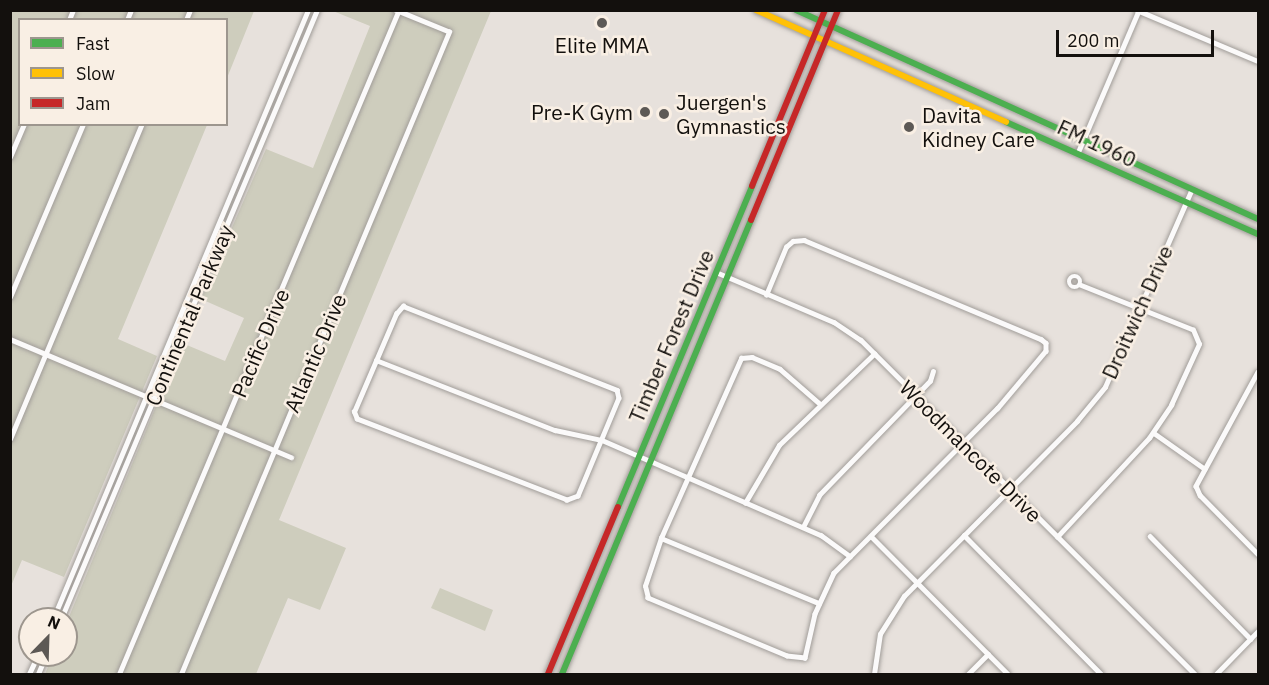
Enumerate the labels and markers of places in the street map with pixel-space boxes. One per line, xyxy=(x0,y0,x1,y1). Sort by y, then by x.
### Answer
marker: Elite MMA xyxy=(595,16,609,30)
place label: Elite MMA xyxy=(555,32,649,58)
place label: Juergen's Gymnastics xyxy=(676,89,786,139)
place label: Pre-K Gym xyxy=(531,99,633,125)
place label: Davita Kidney Care xyxy=(922,102,1035,152)
marker: Pre-K Gym xyxy=(638,105,652,119)
marker: Juergen's Gymnastics xyxy=(657,107,671,121)
marker: Davita Kidney Care xyxy=(900,118,918,136)

